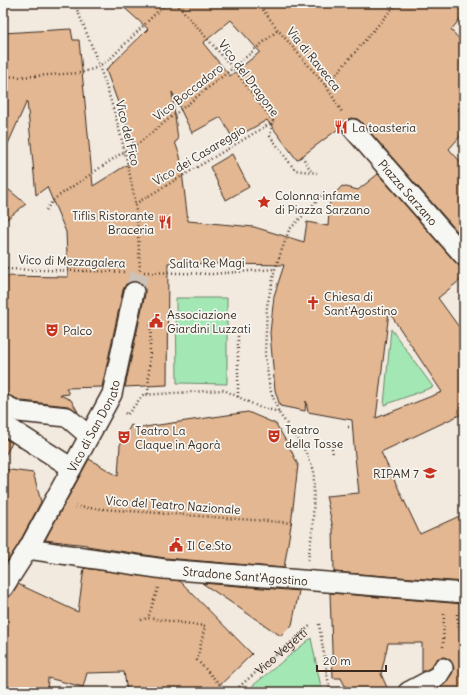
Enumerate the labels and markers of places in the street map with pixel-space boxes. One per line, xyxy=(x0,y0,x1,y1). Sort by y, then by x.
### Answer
restaurant icon: La toasteria xyxy=(333,119,349,135)
place label: La toasteria xyxy=(352,120,416,135)
place label: Colonna infame di Piazza Sarzano xyxy=(275,188,370,217)
place icon: Colonna infame di Piazza Sarzano xyxy=(256,194,272,210)
place label: Tiflis Ristorante Braceria xyxy=(72,208,154,237)
restaurant icon: Tiflis Ristorante Braceria xyxy=(157,214,173,230)
place label: Chiesa di Sant'Agostino xyxy=(324,289,398,318)
church icon: Chiesa di Sant'Agostino xyxy=(305,295,321,311)
place label: Associazione Giardini Luzzati xyxy=(167,307,251,336)
public building icon: Associazione Giardini Luzzati xyxy=(148,313,164,329)
theatre icon: Palco xyxy=(44,322,60,338)
place label: Palco xyxy=(63,323,92,338)
place label: Teatro della Tosse xyxy=(285,422,343,451)
place label: Teatro La Claque in Agorà xyxy=(135,423,221,452)
theatre icon: Teatro della Tosse xyxy=(266,428,282,444)
theatre icon: Teatro La Claque in Agorà xyxy=(116,429,132,445)
school or university icon: RIPAM 7 xyxy=(422,465,438,481)
place label: RIPAM 7 xyxy=(373,466,419,481)
public building icon: Il Ce.Sto xyxy=(168,537,184,553)
place label: Il Ce.Sto xyxy=(187,538,232,553)

